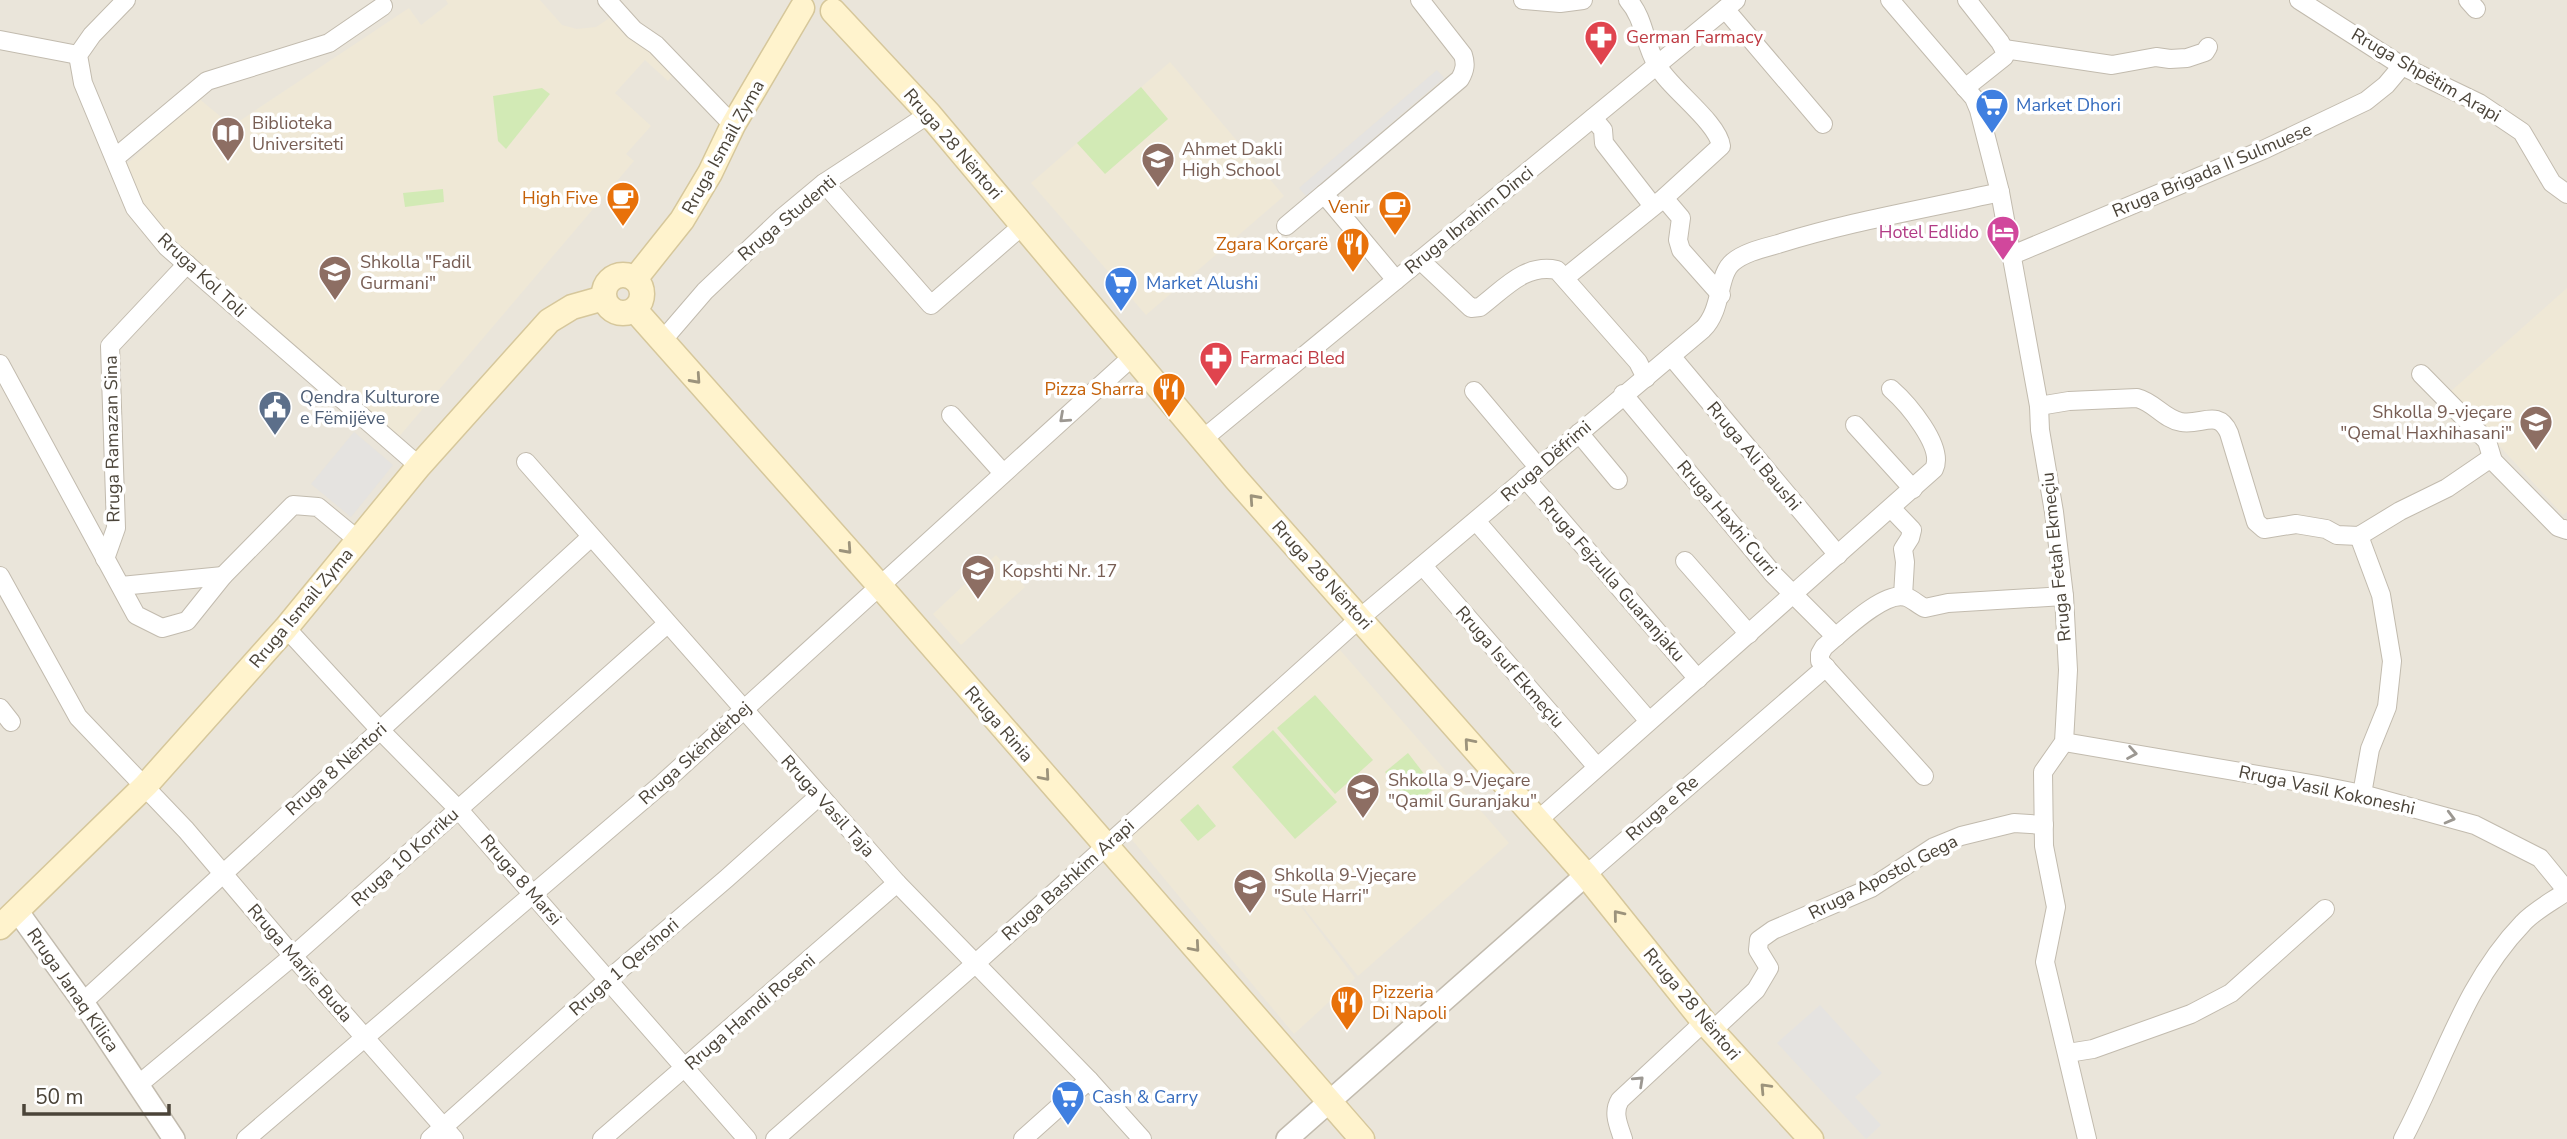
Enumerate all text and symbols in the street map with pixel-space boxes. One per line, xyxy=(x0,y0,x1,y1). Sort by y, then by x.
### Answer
pharmacy icon: German Farmacy xyxy=(1582,18,1620,67)
street label: Rruga Shpëtim Arapi xyxy=(2347,22,2505,128)
place label: German Farmacy xyxy=(1626,25,1764,49)
street label: Rruga Ismail Zyma xyxy=(676,76,770,218)
street label: Rruga 28 Nëntori xyxy=(898,83,1008,205)
supermarket icon: Market Dhori xyxy=(1973,86,2011,135)
place label: Market Dhori xyxy=(2016,93,2121,117)
place label: Biblioteka Universiteti xyxy=(252,111,344,156)
library icon: Biblioteka Universiteti xyxy=(209,114,247,163)
street label: Rruga Brigada II Sulmuese xyxy=(2109,117,2315,223)
place label: Ahmet Dakli High School xyxy=(1182,137,1283,182)
school or university icon: Ahmet Dakli High School xyxy=(1139,140,1177,189)
street label: Rruga Ibrahim Dinci xyxy=(1400,161,1538,279)
street label: Rruga Studenti xyxy=(733,170,841,266)
cafe icon: High Five xyxy=(604,179,642,228)
place label: High Five xyxy=(522,186,598,210)
cafe icon: Venir xyxy=(1376,188,1414,237)
place label: Venir xyxy=(1327,195,1371,219)
hotel icon: Hotel Edlido xyxy=(1984,213,2022,262)
place label: Hotel Edlido xyxy=(1879,220,1979,244)
restaurant icon: Zgara Korçarë xyxy=(1334,225,1372,274)
street label: Rruga Kol Toli xyxy=(152,228,252,322)
place label: Zgara Korçarë xyxy=(1216,232,1328,256)
place label: Shkolla "Fadil Gurmani" xyxy=(360,250,472,295)
school or university icon: Shkolla "Fadil Gurmani" xyxy=(316,253,354,302)
supermarket icon: Market Alushi xyxy=(1102,264,1140,313)
place label: Market Alushi xyxy=(1146,271,1258,295)
pharmacy icon: Farmaci Bled xyxy=(1197,339,1235,388)
place label: Farmaci Bled xyxy=(1240,346,1345,370)
street label: Rruga Ramazan Sina xyxy=(99,355,125,523)
restaurant icon: Pizza Sharra xyxy=(1150,370,1188,419)
one-way arrow xyxy=(688,371,700,384)
place label: Pizza Sharra xyxy=(1045,377,1144,401)
place label: Qendra Kulturore e Fëmijëve xyxy=(300,385,440,430)
public building icon: Qendra Kulturore e Fëmijëve xyxy=(256,388,294,437)
street label: Rruga Ali Baushi xyxy=(1701,396,1807,516)
place label: Shkolla 9-vjeçare "Qemal Haxhihasani" xyxy=(2340,400,2512,445)
school or university icon: Shkolla 9-vjeçare "Qemal Haxhihasani" xyxy=(2517,403,2555,452)
one-way arrow xyxy=(1059,409,1072,422)
street label: Rruga Dëfrimi xyxy=(1496,415,1596,507)
street label: Rruga Haxhi Curri xyxy=(1671,455,1783,581)
street label: Rruga Fetah Ekmeçiu xyxy=(2035,471,2077,643)
street label: Rruga Fejzulla Guaranjaku xyxy=(1534,491,1690,667)
one-way arrow xyxy=(1250,494,1262,507)
street label: Rruga 28 Nëntori xyxy=(1266,515,1378,635)
one-way arrow xyxy=(839,541,851,554)
street label: Rruga Ismail Zyma xyxy=(244,543,358,673)
school or university icon: Kopshti Nr. 17 xyxy=(959,552,997,601)
place label: Kopshti Nr. 17 xyxy=(1002,559,1117,583)
street label: Rruga Isuf Ekmeçiu xyxy=(1450,601,1570,733)
street label: Rruga Rinia xyxy=(959,681,1039,767)
street label: Rruga Skëndërbej xyxy=(634,696,756,810)
street label: Rruga 8 Nëntori xyxy=(280,717,392,821)
one-way arrow xyxy=(1465,738,1477,751)
one-way arrow xyxy=(2126,745,2138,760)
street label: Rruga Vasil Taja xyxy=(776,750,880,862)
street label: Rruga Vasil Kokoneshi xyxy=(2237,760,2417,820)
one-way arrow xyxy=(1037,768,1049,781)
place label: Shkolla 9-Vjeçare "Qamil Guranjaku" xyxy=(1388,768,1537,813)
street label: Rruga e Re xyxy=(1621,770,1703,846)
school or university icon: Shkolla 9-Vjeçare "Qamil Guranjaku" xyxy=(1344,771,1382,820)
street label: Rruga 10 Korriku xyxy=(346,802,464,912)
one-way arrow xyxy=(2444,810,2456,824)
street label: Rruga Bashkim Arapi xyxy=(997,814,1139,946)
street label: Rruga Apostol Gega xyxy=(1804,829,1962,925)
street label: Rruga 8 Marsi xyxy=(475,830,567,930)
place label: Shkolla 9-Vjeçare "Sule Harri" xyxy=(1274,863,1416,908)
school or university icon: Shkolla 9-Vjeçare "Sule Harri" xyxy=(1231,866,1269,915)
street label: Rruga Marije Buda xyxy=(242,899,358,1027)
one-way arrow xyxy=(1614,910,1626,923)
street label: Rruga 1 Qershori xyxy=(564,913,684,1021)
street label: Rruga Janaq Kilica xyxy=(21,923,125,1057)
one-way arrow xyxy=(1187,939,1199,952)
street label: Rruga 28 Nëntori xyxy=(1638,943,1746,1065)
street label: Rruga Hamdi Roseni xyxy=(680,949,820,1075)
place label: Pizzeria Di Napoli xyxy=(1372,980,1447,1025)
restaurant icon: Pizzeria Di Napoli xyxy=(1328,983,1366,1032)
scale bar xyxy=(24,1072,170,1116)
one-way arrow xyxy=(1631,1077,1644,1090)
supermarket icon: Cash & Carry xyxy=(1049,1078,1087,1127)
text: 50 m xyxy=(35,1083,84,1111)
one-way arrow xyxy=(1761,1083,1773,1096)
place label: Cash & Carry xyxy=(1092,1085,1199,1109)

